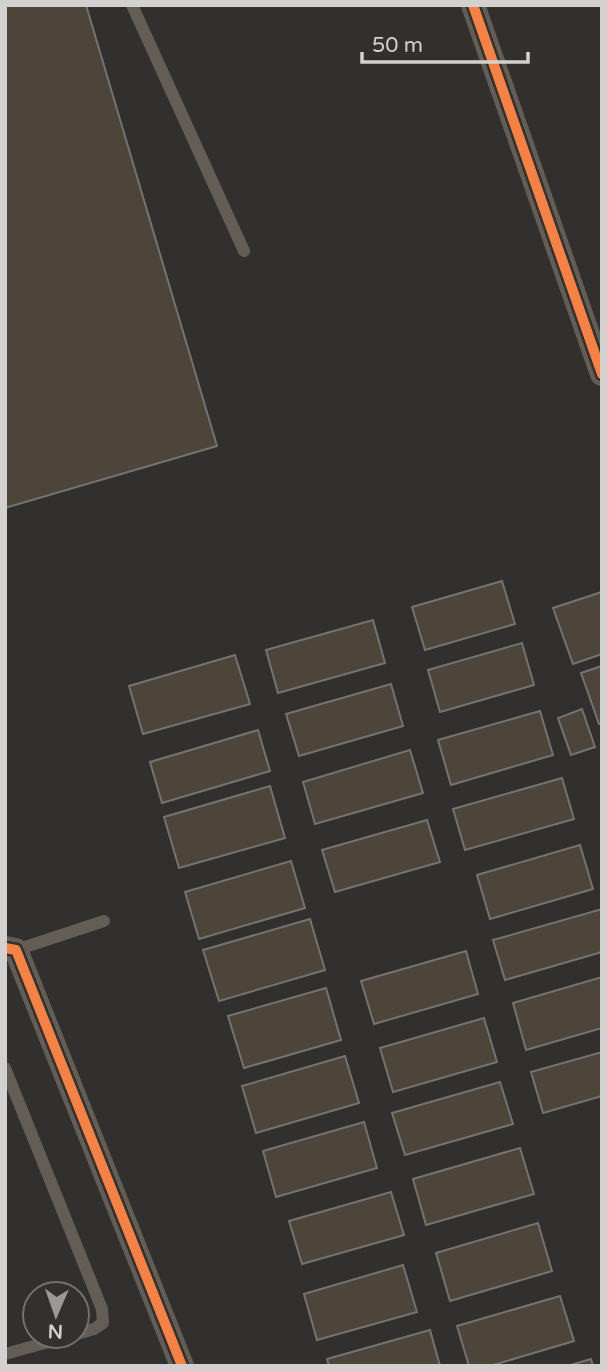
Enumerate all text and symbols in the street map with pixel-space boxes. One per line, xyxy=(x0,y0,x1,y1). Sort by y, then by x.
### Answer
scale bar xyxy=(362,21,528,65)
text: 50 m xyxy=(372,33,423,58)
north arrow xyxy=(21,1280,91,1350)
text: N xyxy=(47,1320,63,1342)

